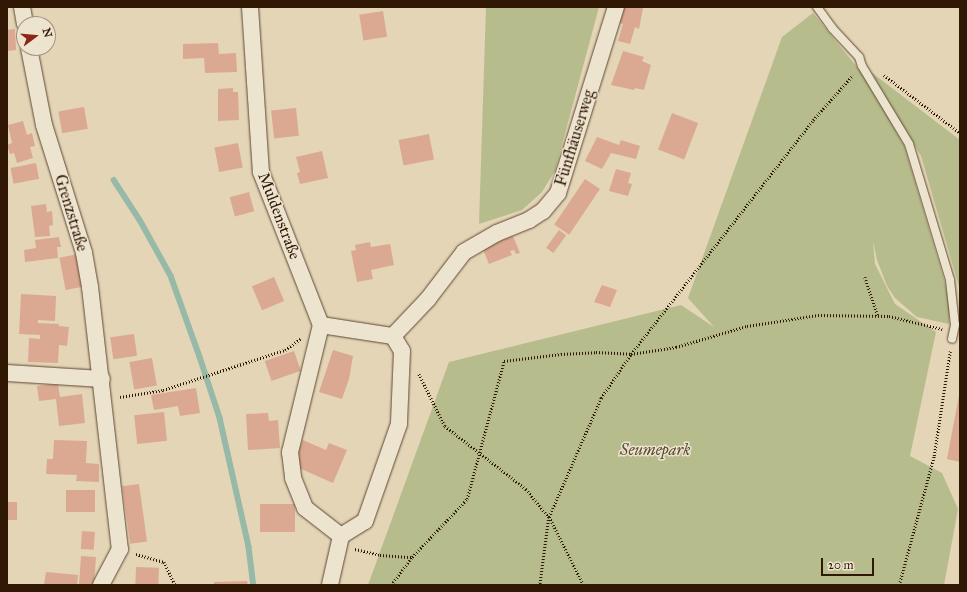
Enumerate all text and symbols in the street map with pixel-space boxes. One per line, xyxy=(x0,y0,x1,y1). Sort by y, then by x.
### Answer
north arrow xyxy=(16,16,56,56)
text: N xyxy=(40,27,55,39)
street label: Fünfhäuserweg xyxy=(551,87,599,189)
street label: Muldenstraße xyxy=(254,170,304,262)
street label: Grenzstraße xyxy=(50,172,92,254)
park label: Seumepark xyxy=(620,440,690,460)
scale bar xyxy=(823,550,876,576)
text: 20 m xyxy=(828,558,854,572)

